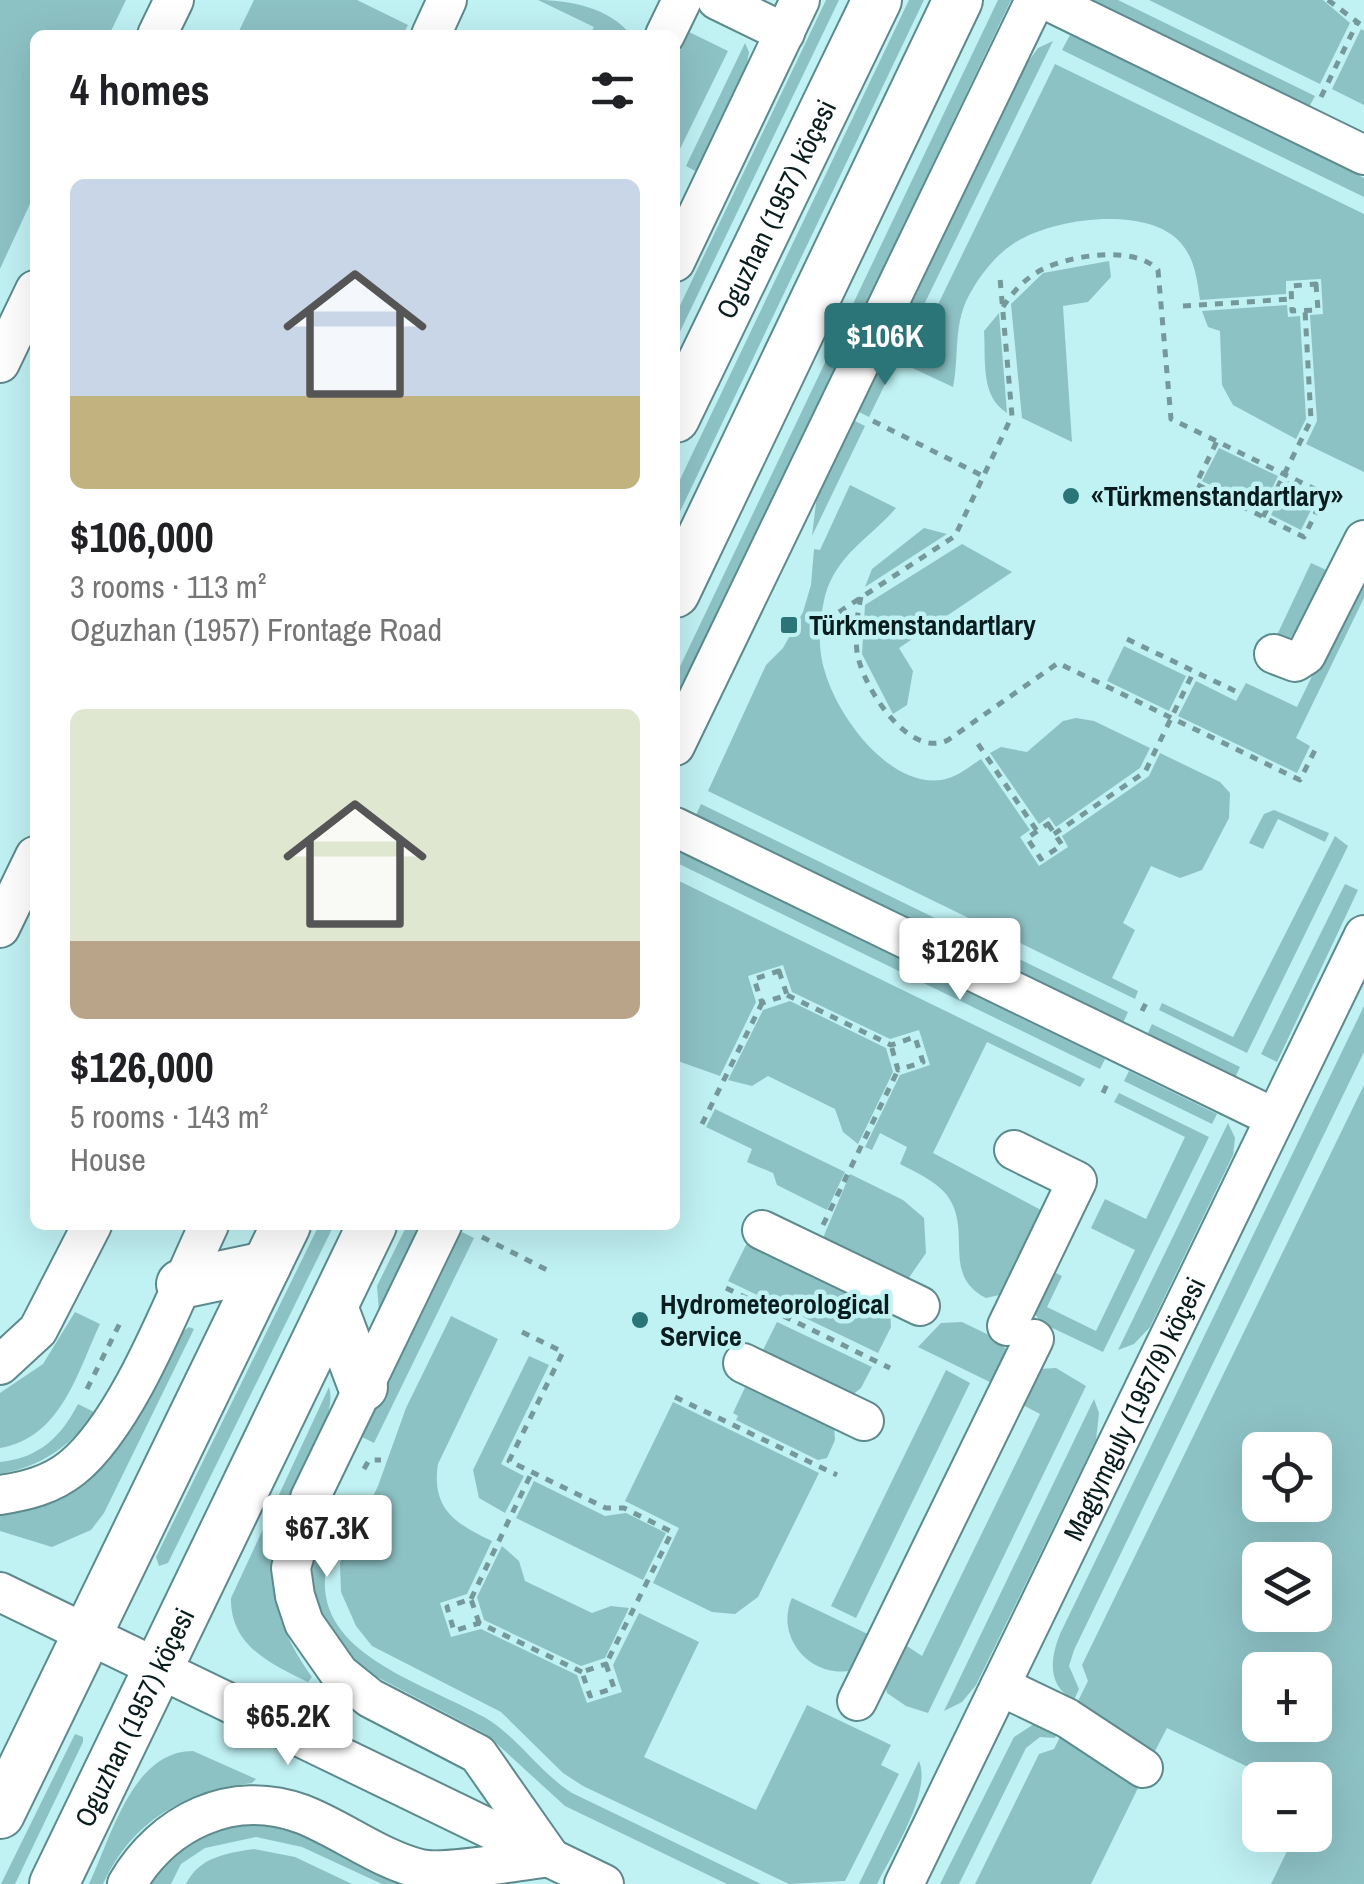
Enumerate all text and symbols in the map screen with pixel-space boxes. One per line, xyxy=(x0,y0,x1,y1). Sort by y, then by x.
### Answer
text: 4 homes xyxy=(70,62,210,118)
icon: filters xyxy=(585,63,640,118)
street label: Oguzhan (1957) köçesi xyxy=(707,93,845,325)
icon: home xyxy=(265,244,445,424)
pin: $106K xyxy=(815,303,955,388)
text: $106K xyxy=(846,314,924,357)
place label: «Türkmenstandartlary» xyxy=(1091,477,1343,515)
marker: «Türkmenstandartlary» xyxy=(1060,485,1082,507)
text: $106,000 xyxy=(70,509,214,565)
text: 3 rooms · 113 m² xyxy=(70,565,266,608)
place label: Türkmenstandartlary xyxy=(809,606,1036,644)
text: Oguzhan (1957) Frontage Road xyxy=(70,608,442,651)
marker: Türkmenstandartlary xyxy=(778,614,800,636)
icon: home xyxy=(265,774,445,954)
pin: $126K xyxy=(890,918,1030,1003)
text: $126K xyxy=(921,929,999,972)
text: $126,000 xyxy=(70,1039,214,1095)
text: 5 rooms · 143 m² xyxy=(70,1095,268,1138)
text: House xyxy=(70,1138,146,1181)
street label: Magtymguly (1957/9) köçesi xyxy=(1054,1271,1214,1547)
place label: Hydrometeorological Service xyxy=(660,1285,890,1355)
marker: Hydrometeorological Service xyxy=(629,1309,651,1331)
map controls xyxy=(1242,1432,1332,1852)
button: locate xyxy=(1242,1432,1332,1522)
pin: $67.3K xyxy=(246,1495,408,1580)
text: $67.3K xyxy=(285,1506,369,1549)
button: layers xyxy=(1242,1542,1332,1632)
street label: Oguzhan (1957) köçesi xyxy=(65,1602,203,1833)
button: + xyxy=(1242,1652,1332,1742)
pin: $65.2K xyxy=(207,1683,369,1768)
text: $65.2K xyxy=(246,1694,330,1737)
button: − xyxy=(1242,1762,1332,1852)

